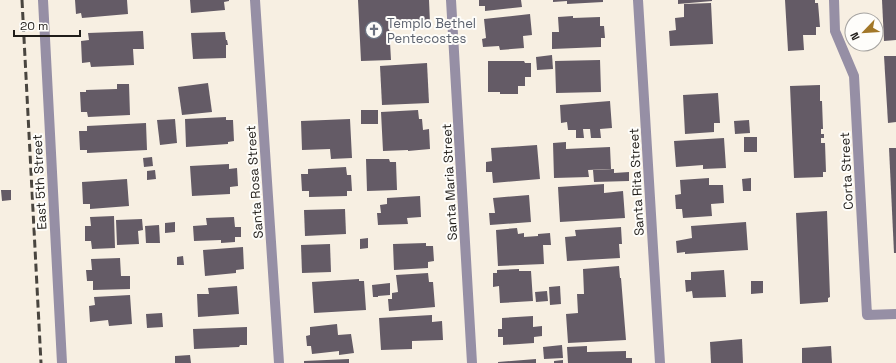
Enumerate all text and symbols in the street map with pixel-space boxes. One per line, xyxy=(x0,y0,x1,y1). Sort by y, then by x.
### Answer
scale bar xyxy=(14,12,80,38)
north arrow xyxy=(844,12,884,52)
place label: Templo Bethel Pentecostes xyxy=(387,15,476,47)
text: 20 m xyxy=(20,18,48,34)
church icon: Templo Bethel Pentecostes xyxy=(364,20,384,40)
text: N xyxy=(847,30,863,43)
street label: Santa Maria Street xyxy=(438,123,461,241)
street label: Santa Rosa Street xyxy=(242,125,267,239)
street label: Santa Rita Street xyxy=(625,128,648,236)
street label: Corta Street xyxy=(836,132,857,210)
street label: East 5th Street xyxy=(29,134,50,230)

